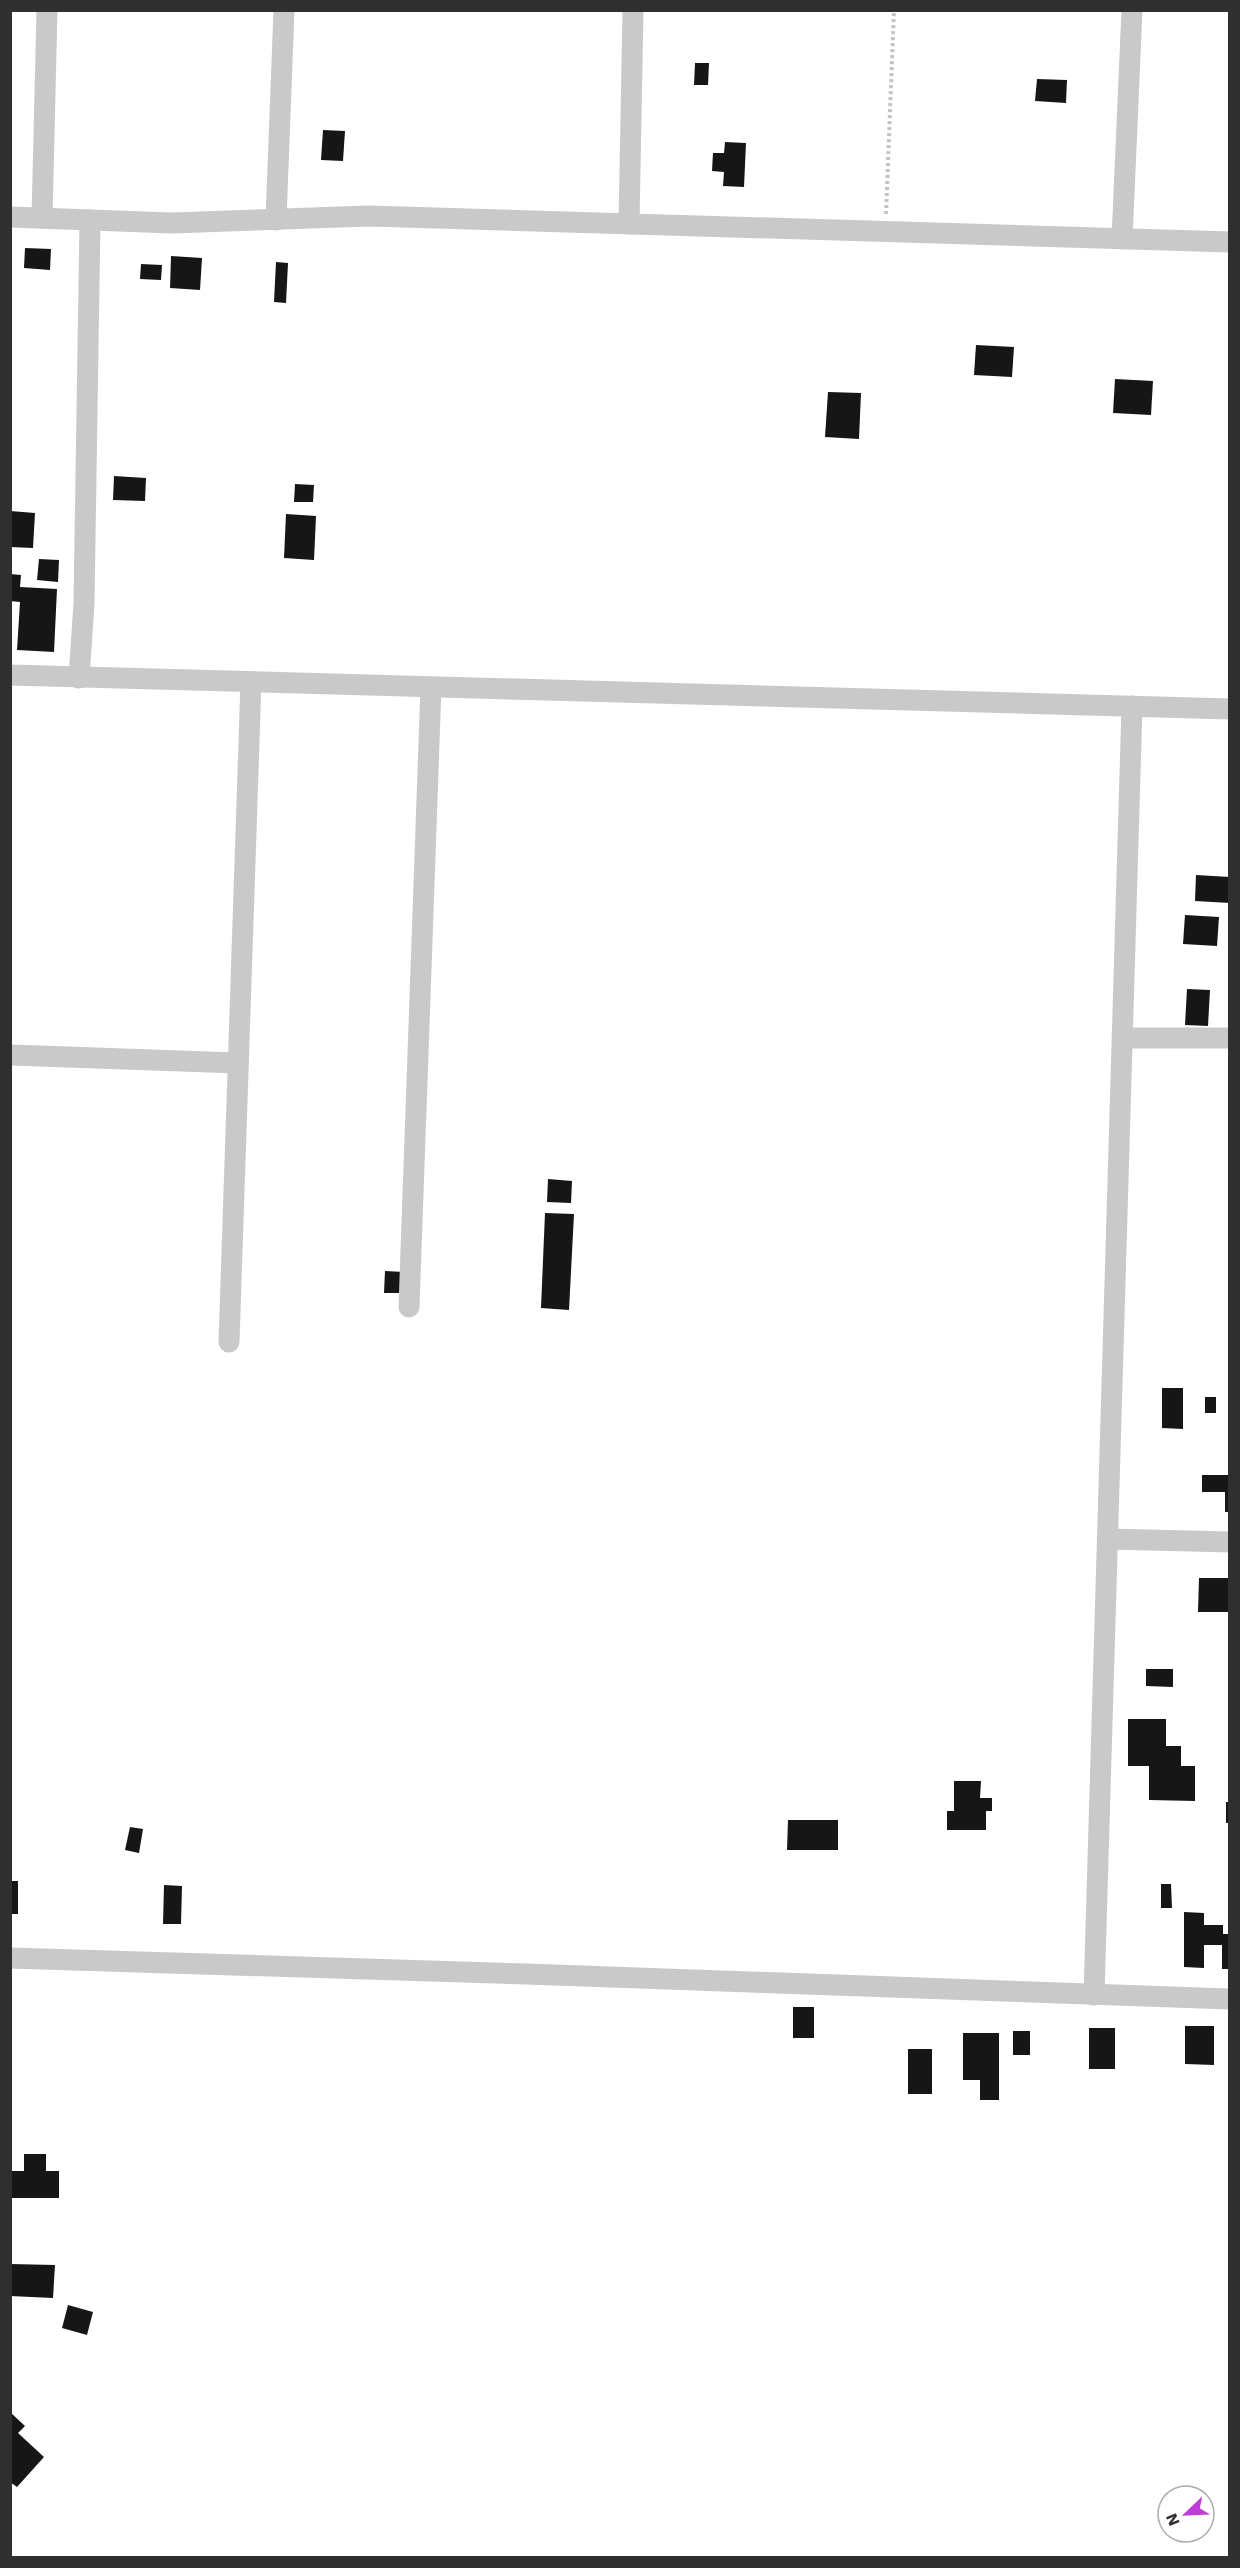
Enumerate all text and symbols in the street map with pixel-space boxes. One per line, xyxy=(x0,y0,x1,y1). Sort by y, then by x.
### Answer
north arrow xyxy=(1156,2484,1216,2544)
text: N xyxy=(1162,2510,1184,2529)

